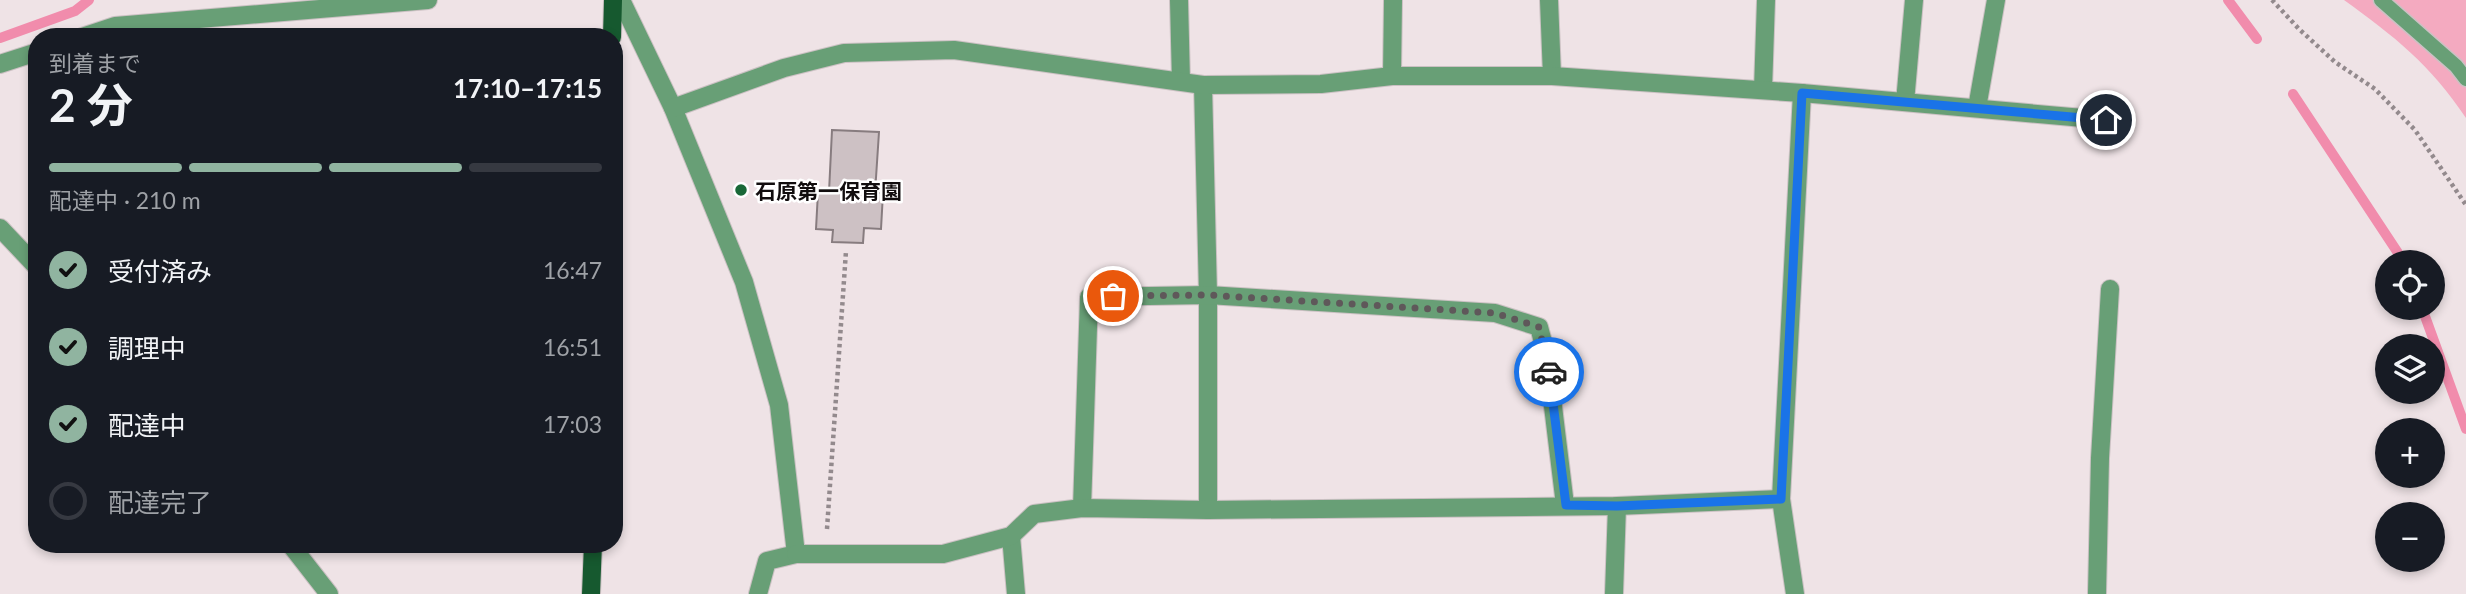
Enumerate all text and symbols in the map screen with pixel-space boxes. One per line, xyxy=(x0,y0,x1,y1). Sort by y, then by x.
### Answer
text: 到着まで xyxy=(49,49,141,77)
text: 17:10–17:15 xyxy=(453,72,602,104)
text: 2 分 xyxy=(49,77,133,132)
pin xyxy=(2076,90,2136,150)
icon: home xyxy=(2087,101,2125,139)
place label: 石原第一保育園 xyxy=(755,178,902,203)
marker: 石原第一保育園 xyxy=(733,182,749,198)
text: 配達中 · 210 m xyxy=(49,186,201,214)
map controls xyxy=(2375,250,2445,572)
button: locate xyxy=(2375,250,2445,320)
icon: check xyxy=(49,251,87,289)
text: 受付済み xyxy=(108,255,212,287)
text: 16:47 xyxy=(543,256,602,284)
pin xyxy=(1083,266,1143,326)
icon: bag xyxy=(1094,277,1132,315)
icon: check xyxy=(49,328,87,366)
text: 調理中 xyxy=(108,332,186,364)
text: 16:51 xyxy=(543,333,602,361)
button: layers xyxy=(2375,334,2445,404)
courier xyxy=(1514,337,1584,407)
icon: car xyxy=(1530,353,1568,391)
icon: check xyxy=(49,405,87,443)
text: 配達中 xyxy=(108,409,186,441)
text: 17:03 xyxy=(543,410,602,438)
button: + xyxy=(2375,418,2445,488)
text: 配達完了 xyxy=(108,486,212,518)
button: − xyxy=(2375,502,2445,572)

